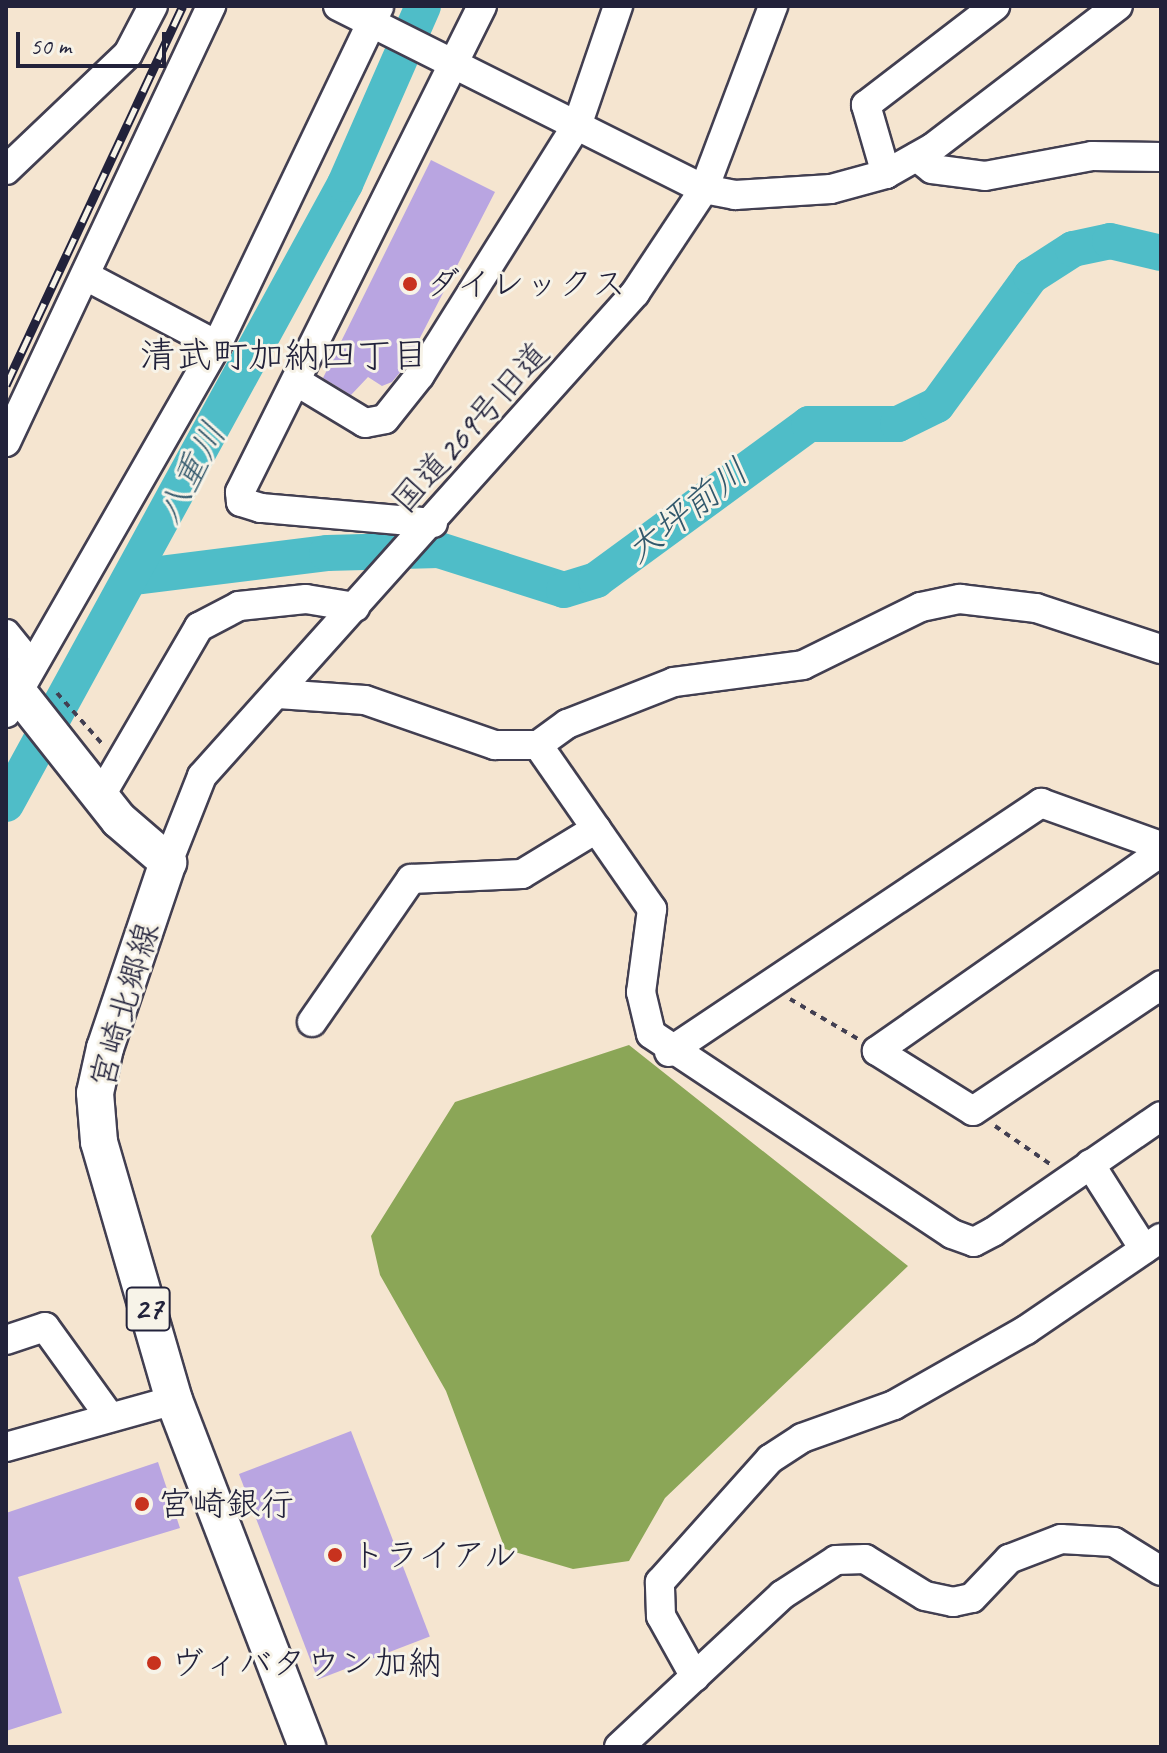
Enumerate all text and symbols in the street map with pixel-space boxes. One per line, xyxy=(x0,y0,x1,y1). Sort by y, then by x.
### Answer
scale bar xyxy=(20,16,170,66)
text: 50 m xyxy=(30,31,71,61)
place label: ダイレックス xyxy=(426,264,630,304)
marker: ダイレックス xyxy=(401,275,419,293)
street label: 国道269号旧道 xyxy=(383,333,557,521)
district label: 清武町加納四丁目 xyxy=(140,334,428,378)
water label: 八重川 xyxy=(147,415,235,531)
water label: 大坪前川 xyxy=(617,450,757,572)
street label: 宮崎北郷線 xyxy=(81,918,167,1092)
road number: 27 xyxy=(124,1281,172,1337)
place label: 宮崎銀行 xyxy=(158,1484,294,1524)
marker: 宮崎銀行 xyxy=(133,1495,151,1513)
place label: トライアル xyxy=(351,1535,521,1575)
marker: トライアル xyxy=(326,1546,344,1564)
place label: ヴィバタウン加納 xyxy=(170,1643,442,1683)
marker: ヴィバタウン加納 xyxy=(145,1654,163,1672)

